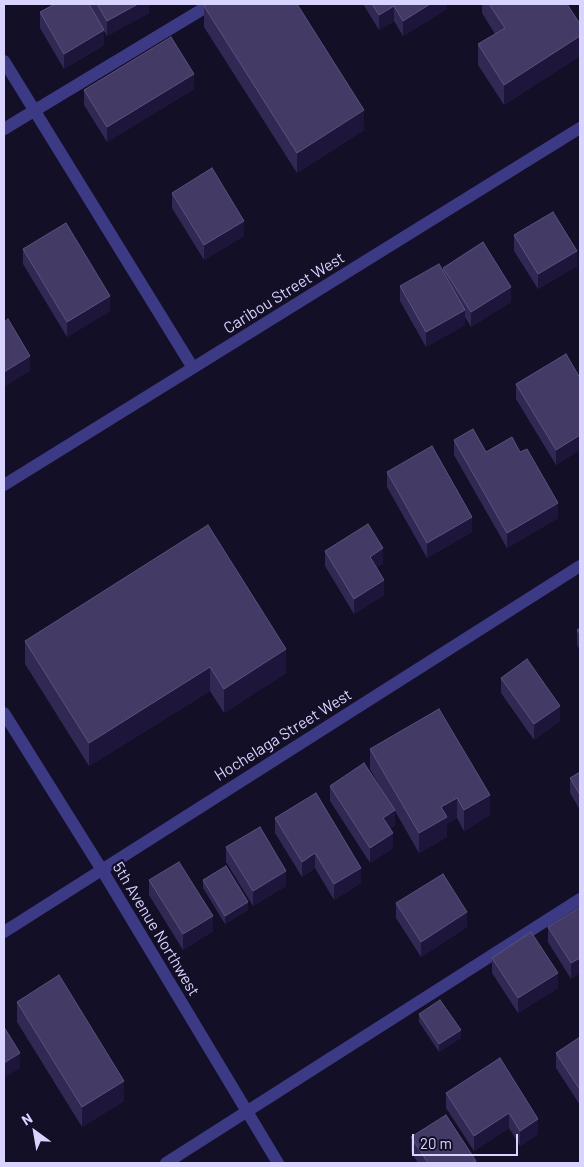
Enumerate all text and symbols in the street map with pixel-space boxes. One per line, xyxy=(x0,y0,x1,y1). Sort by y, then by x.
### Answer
street label: Caribou Street West xyxy=(220,248,348,338)
street label: Hochelaga Street West xyxy=(211,685,355,785)
street label: 5th Avenue Northwest xyxy=(108,858,204,1000)
north arrow xyxy=(10,1107,60,1157)
text: N xyxy=(18,1109,35,1129)
scale bar xyxy=(414,1124,520,1156)
text: 20 m xyxy=(420,1134,452,1152)

